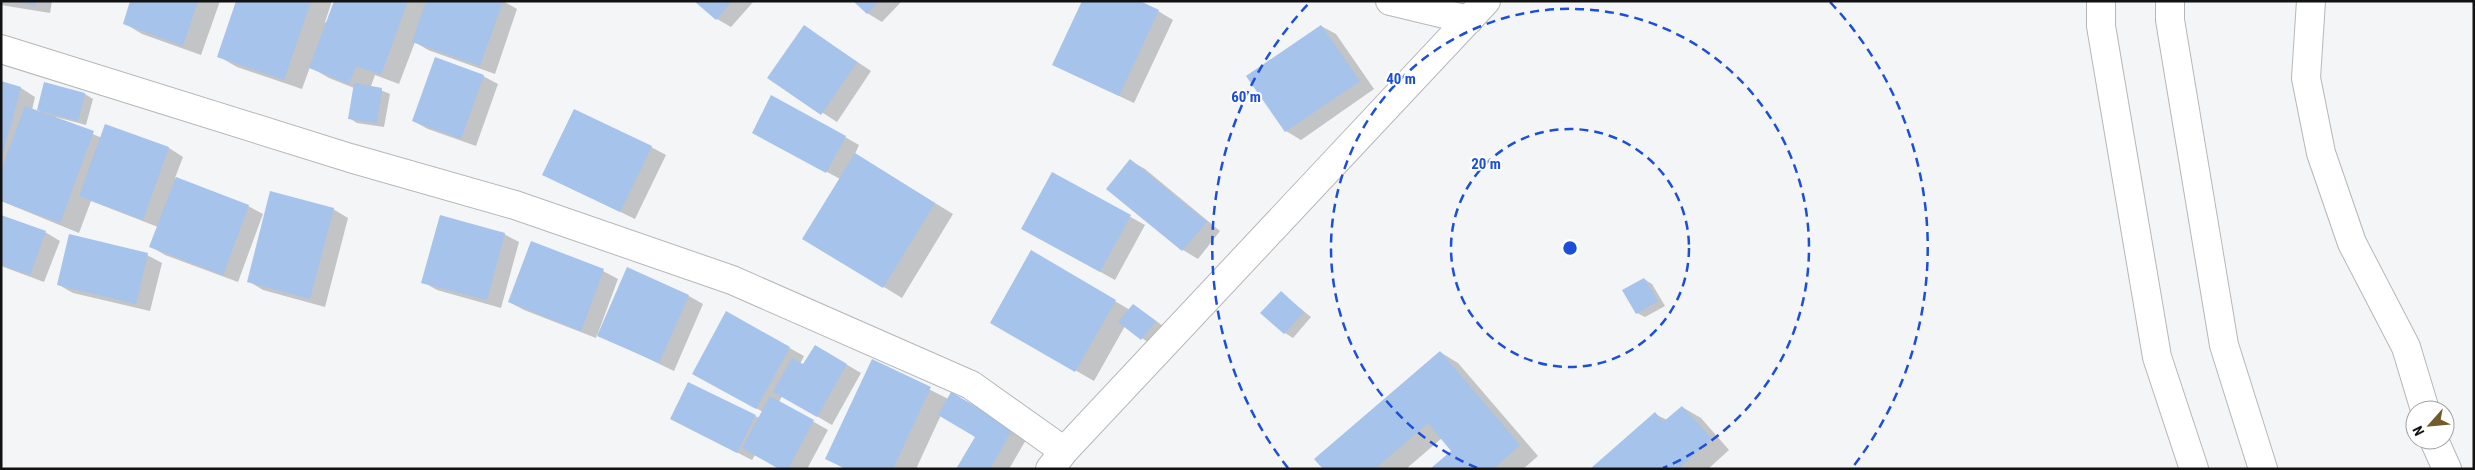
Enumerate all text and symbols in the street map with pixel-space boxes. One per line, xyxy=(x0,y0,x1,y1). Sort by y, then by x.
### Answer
text: 40 m xyxy=(1386,70,1416,88)
text: 60 m xyxy=(1231,88,1261,106)
text: 20 m xyxy=(1471,155,1501,173)
centre of rings xyxy=(1561,239,1579,257)
north arrow xyxy=(2405,400,2455,450)
text: N xyxy=(2409,423,2427,438)

